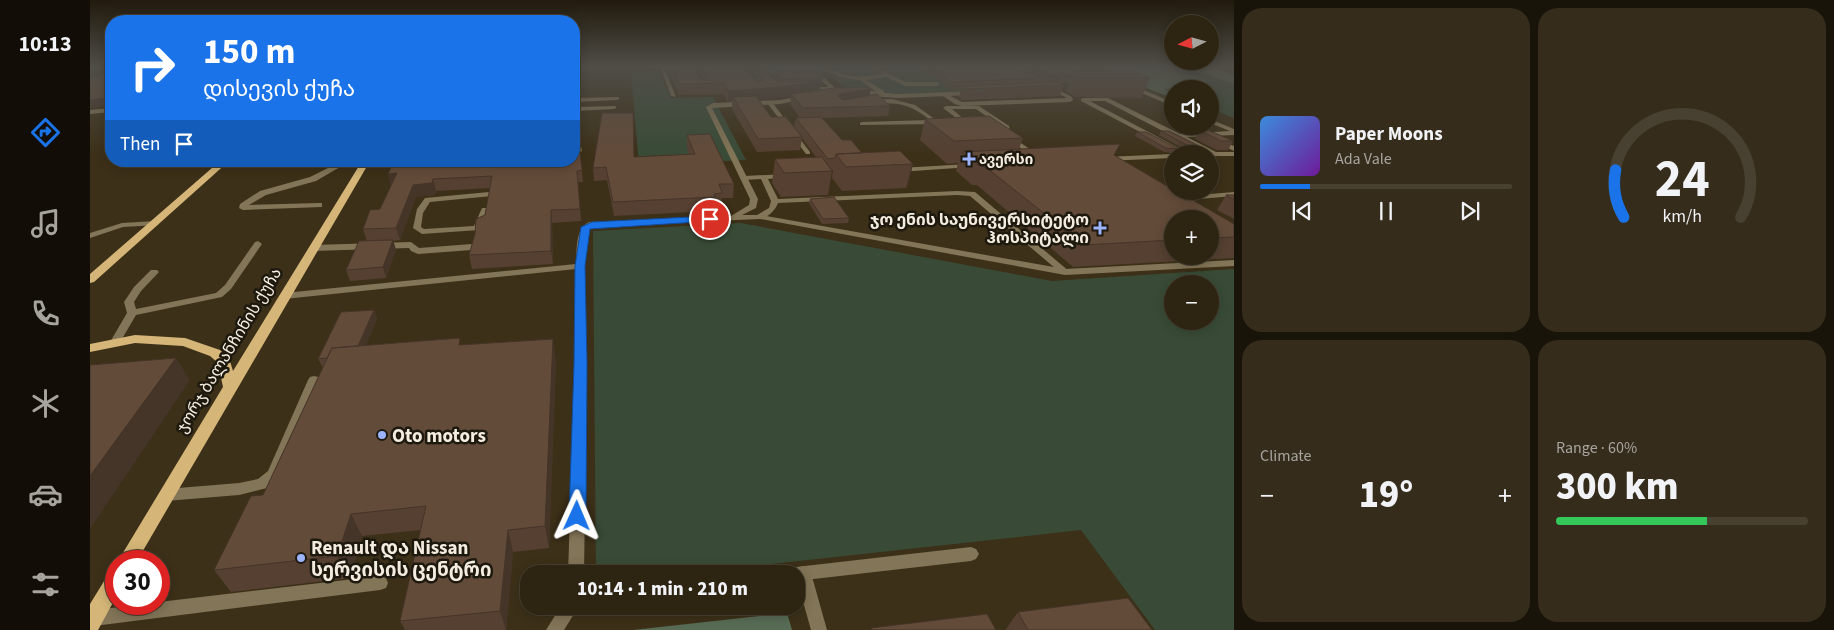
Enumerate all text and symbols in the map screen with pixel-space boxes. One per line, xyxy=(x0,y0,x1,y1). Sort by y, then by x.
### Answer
north arrow xyxy=(1164,15,1219,70)
map controls xyxy=(1164,15,1219,330)
text: 150 m xyxy=(203,27,295,77)
text: 10:13 xyxy=(18,28,72,60)
icon: right xyxy=(120,35,185,100)
text: დისევის ქუჩა xyxy=(203,73,355,105)
button: sound xyxy=(1164,80,1219,135)
icon: directions xyxy=(28,115,63,150)
text: Paper Moons xyxy=(1335,121,1443,148)
icon: arrive xyxy=(170,130,198,158)
text: Then xyxy=(120,131,160,158)
text: 24 xyxy=(1655,143,1709,217)
button: layers xyxy=(1164,145,1219,200)
text: Ada Vale xyxy=(1335,148,1392,170)
place label: ავერსი xyxy=(979,150,1033,170)
marker: ავერსი xyxy=(963,153,975,165)
icon: previous xyxy=(1288,197,1316,225)
icon: pause xyxy=(1372,197,1400,225)
icon: next xyxy=(1456,197,1484,225)
pin xyxy=(689,198,731,240)
text: km/h xyxy=(1662,204,1702,229)
icon: arrive xyxy=(696,205,724,233)
icon: music xyxy=(28,206,63,241)
place label: ჯო ენის საუნივერსიტეტო ჰოსპიტალი xyxy=(870,209,1089,249)
button: + xyxy=(1164,210,1219,265)
marker: ჯო ენის საუნივერსიტეტო ჰოსპიტალი xyxy=(1093,221,1107,235)
street label: ჯორჯ ბალანჩინის ქუჩა xyxy=(171,264,287,437)
button: − xyxy=(1164,275,1219,330)
icon: phone xyxy=(28,296,63,331)
icon: climate xyxy=(28,386,63,421)
place label: Oto motors xyxy=(392,423,486,450)
marker: Oto motors xyxy=(376,429,388,441)
text: Range · 60% xyxy=(1556,437,1637,459)
text: Climate xyxy=(1260,445,1311,467)
text: 300 km xyxy=(1556,460,1678,514)
text: 19° xyxy=(1359,468,1413,522)
text: − xyxy=(1260,476,1274,516)
text: + xyxy=(1498,476,1512,516)
icon: car xyxy=(28,477,63,512)
position arrow xyxy=(550,489,602,541)
place label: Renault და Nissan სერვისის ცენტრი xyxy=(311,535,491,584)
speed limit sign: 30 xyxy=(105,550,170,615)
marker: Renault და Nissan სერვისის ცენტრი xyxy=(295,552,307,564)
icon: filters xyxy=(28,567,63,602)
text: 10:14 · 1 min · 210 m xyxy=(577,576,748,603)

